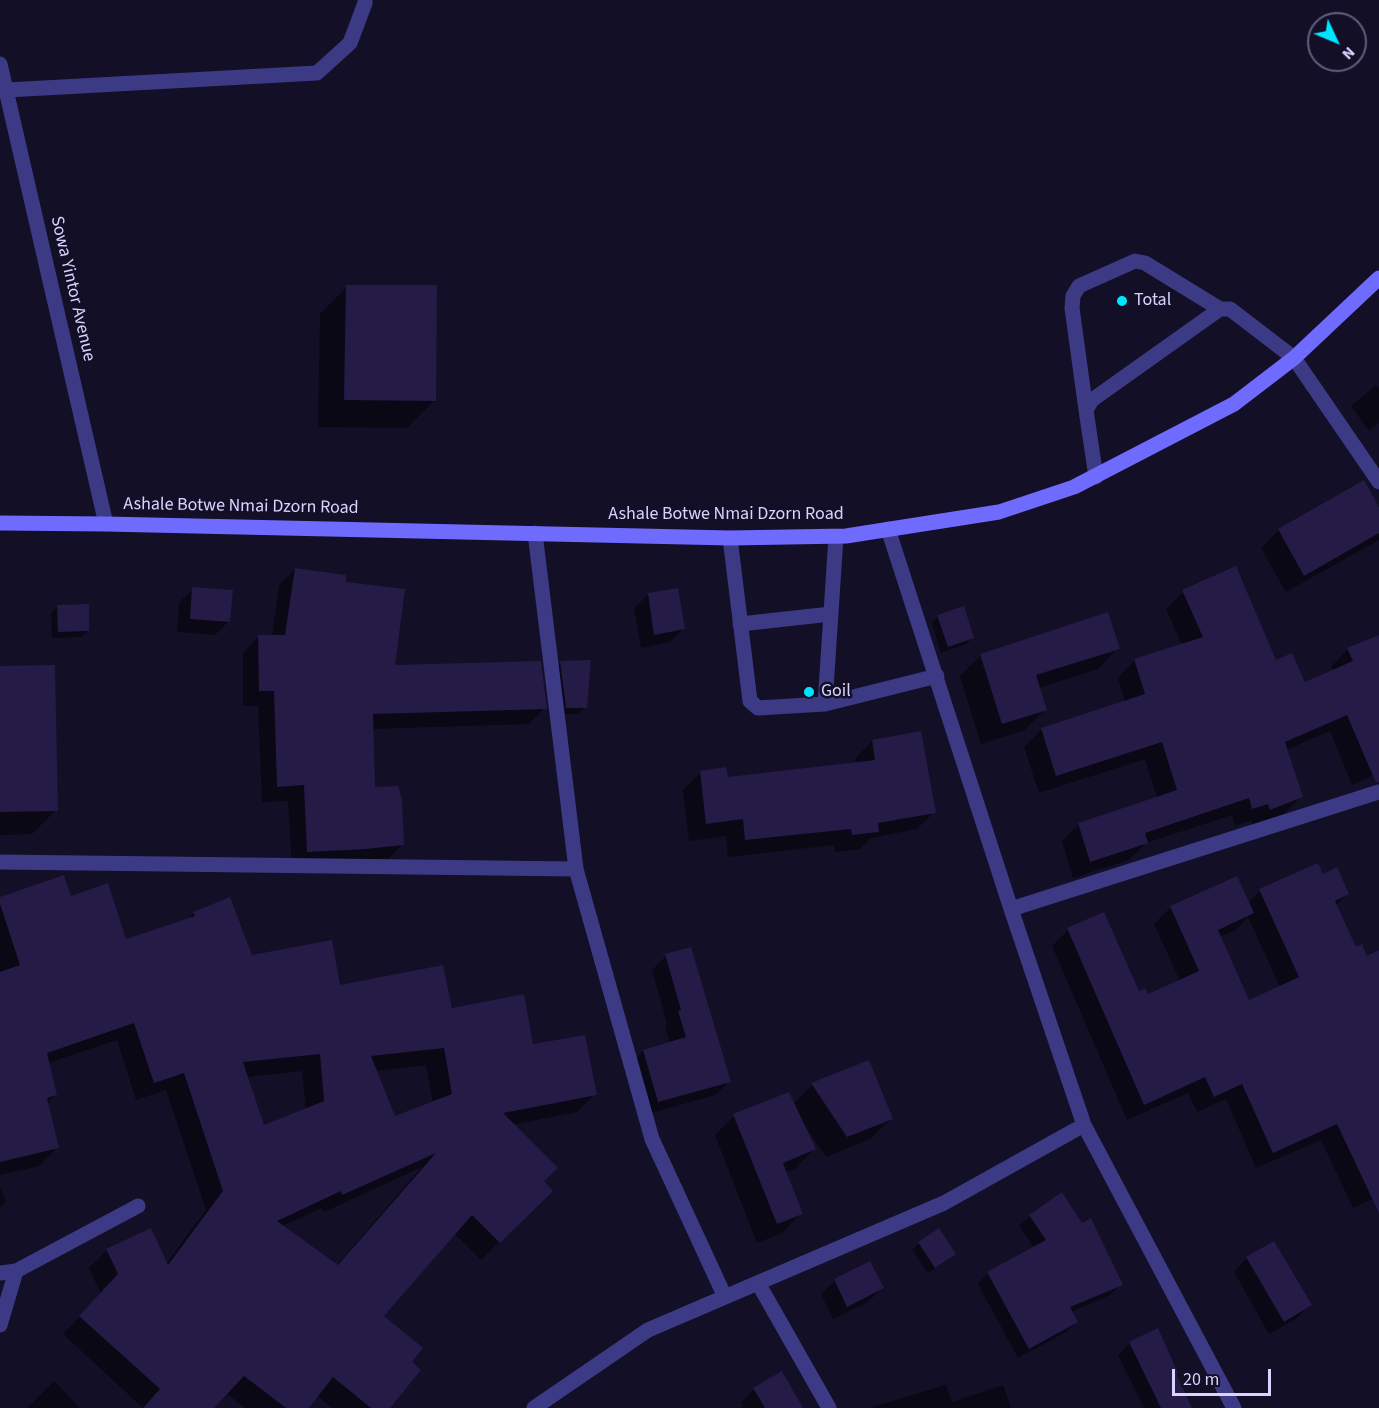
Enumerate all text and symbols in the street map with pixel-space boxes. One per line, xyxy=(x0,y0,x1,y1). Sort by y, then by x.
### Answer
north arrow xyxy=(1307,12,1367,72)
text: N xyxy=(1337,42,1360,65)
street label: Sowa Yintor Avenue xyxy=(45,214,99,364)
place label: Total xyxy=(1134,290,1171,312)
marker: Total xyxy=(1115,294,1129,308)
street label: Ashale Botwe Nmai Dzorn Road xyxy=(123,494,359,520)
street label: Ashale Botwe Nmai Dzorn Road xyxy=(608,504,844,526)
place label: Goil xyxy=(821,681,851,703)
marker: Goil xyxy=(802,685,816,699)
scale bar xyxy=(1175,1357,1274,1395)
text: 20 m xyxy=(1183,1367,1219,1392)

